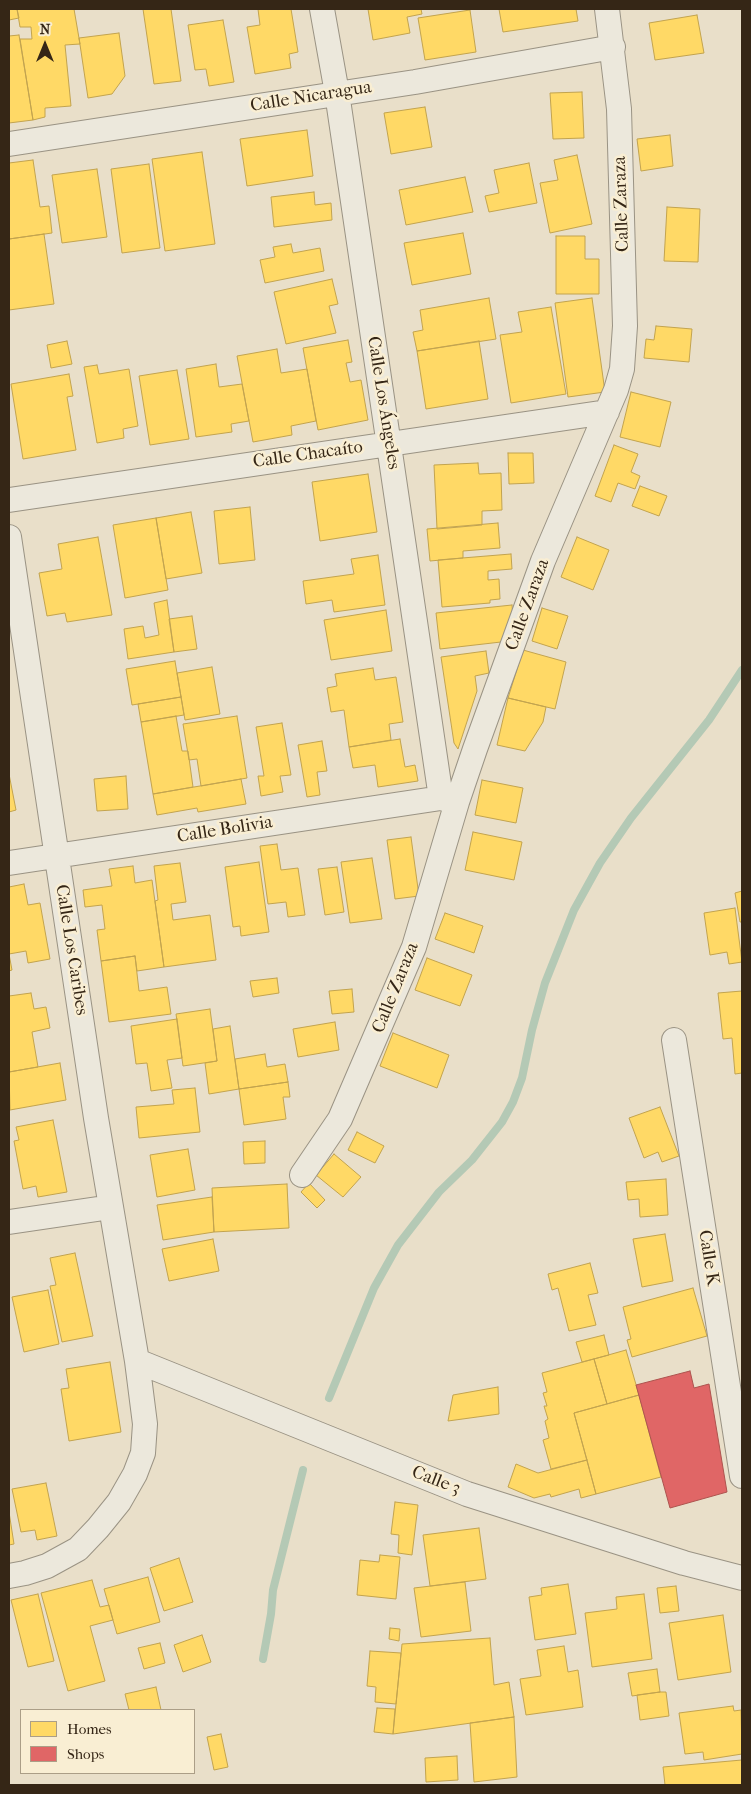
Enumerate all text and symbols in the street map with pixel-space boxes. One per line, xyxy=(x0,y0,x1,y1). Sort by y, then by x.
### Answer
north arrow xyxy=(20,20,70,70)
text: N xyxy=(40,21,50,38)
street label: Calle Nicaragua xyxy=(249,77,373,117)
street label: Calle Zaraza xyxy=(610,156,634,252)
street label: Calle Los Ángeles xyxy=(362,335,404,471)
street label: Calle Chacaíto xyxy=(252,437,364,473)
street label: Calle Zaraza xyxy=(501,556,555,654)
street label: Calle Bolivia xyxy=(176,812,274,848)
street label: Calle Los Caribes xyxy=(50,883,92,1017)
street label: Calle Zaraza xyxy=(368,940,424,1036)
street label: Calle K xyxy=(693,1229,723,1287)
street label: Calle 3 xyxy=(409,1462,463,1500)
legend xyxy=(20,1709,195,1774)
text: Homes xyxy=(67,1720,112,1738)
text: Shops xyxy=(67,1745,104,1763)

